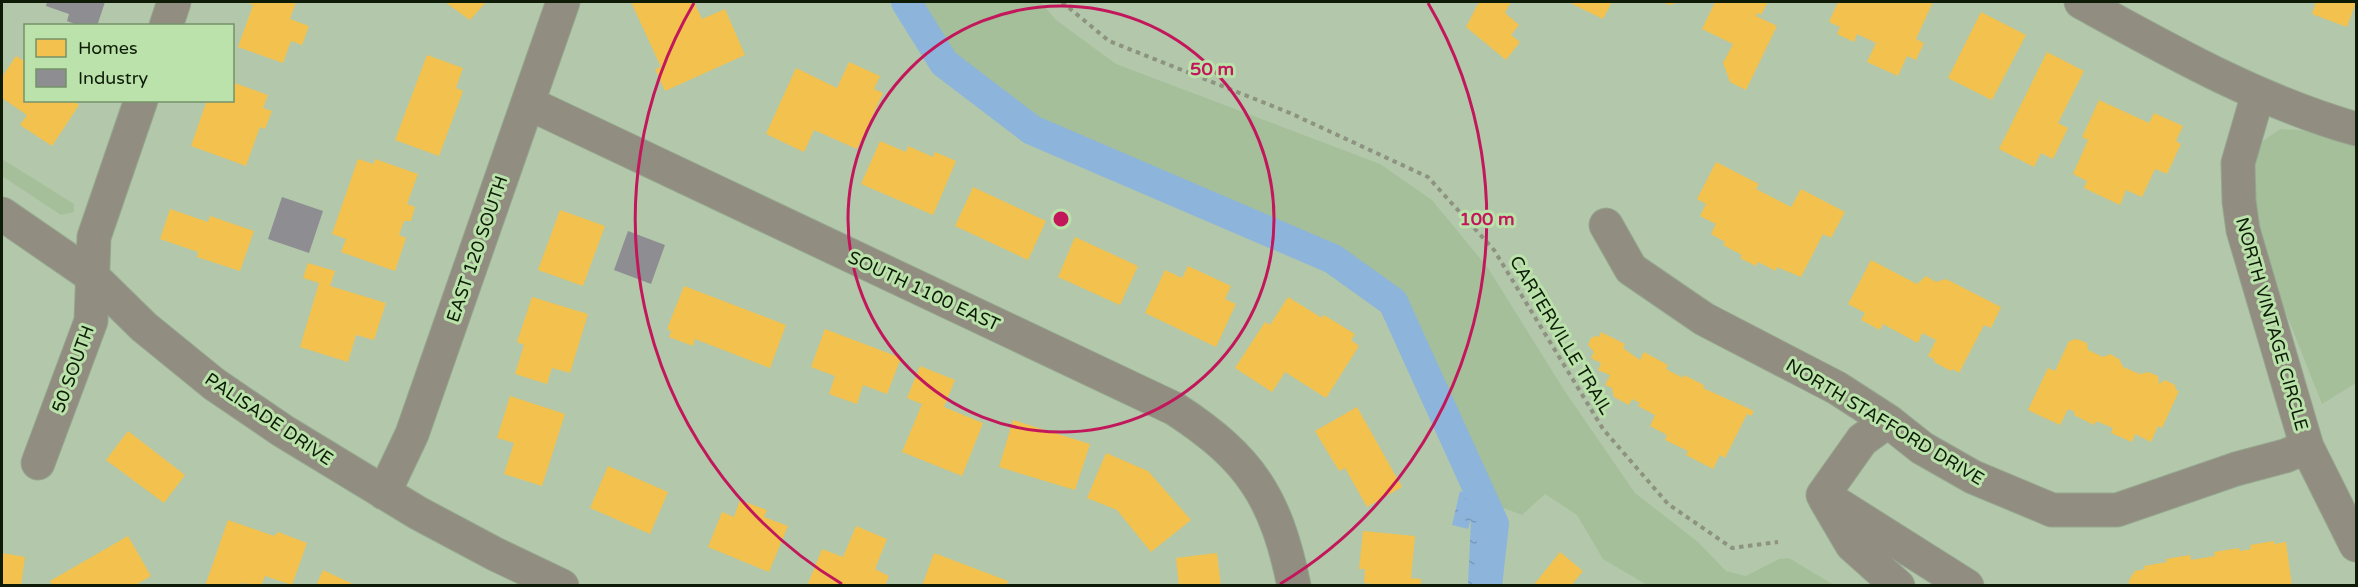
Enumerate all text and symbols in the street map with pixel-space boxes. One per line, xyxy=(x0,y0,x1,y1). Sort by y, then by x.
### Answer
legend xyxy=(24,24,234,102)
text: Homes xyxy=(78,37,138,59)
text: 50 m xyxy=(1190,58,1234,80)
text: Industry xyxy=(78,67,149,89)
street label: EAST 120 SOUTH xyxy=(442,173,512,325)
text: 100 m xyxy=(1459,208,1515,230)
centre of rings xyxy=(1051,209,1071,229)
street label: NORTH VINTAGE CIRCLE xyxy=(2231,215,2313,433)
street label: SOUTH 1100 EAST xyxy=(845,246,1003,336)
street label: CARTERVILLE TRAIL xyxy=(1505,252,1617,419)
street label: 50 SOUTH xyxy=(47,322,99,416)
street label: NORTH STAFFORD DRIVE xyxy=(1782,354,1988,490)
street label: PALISADE DRIVE xyxy=(201,368,337,470)

